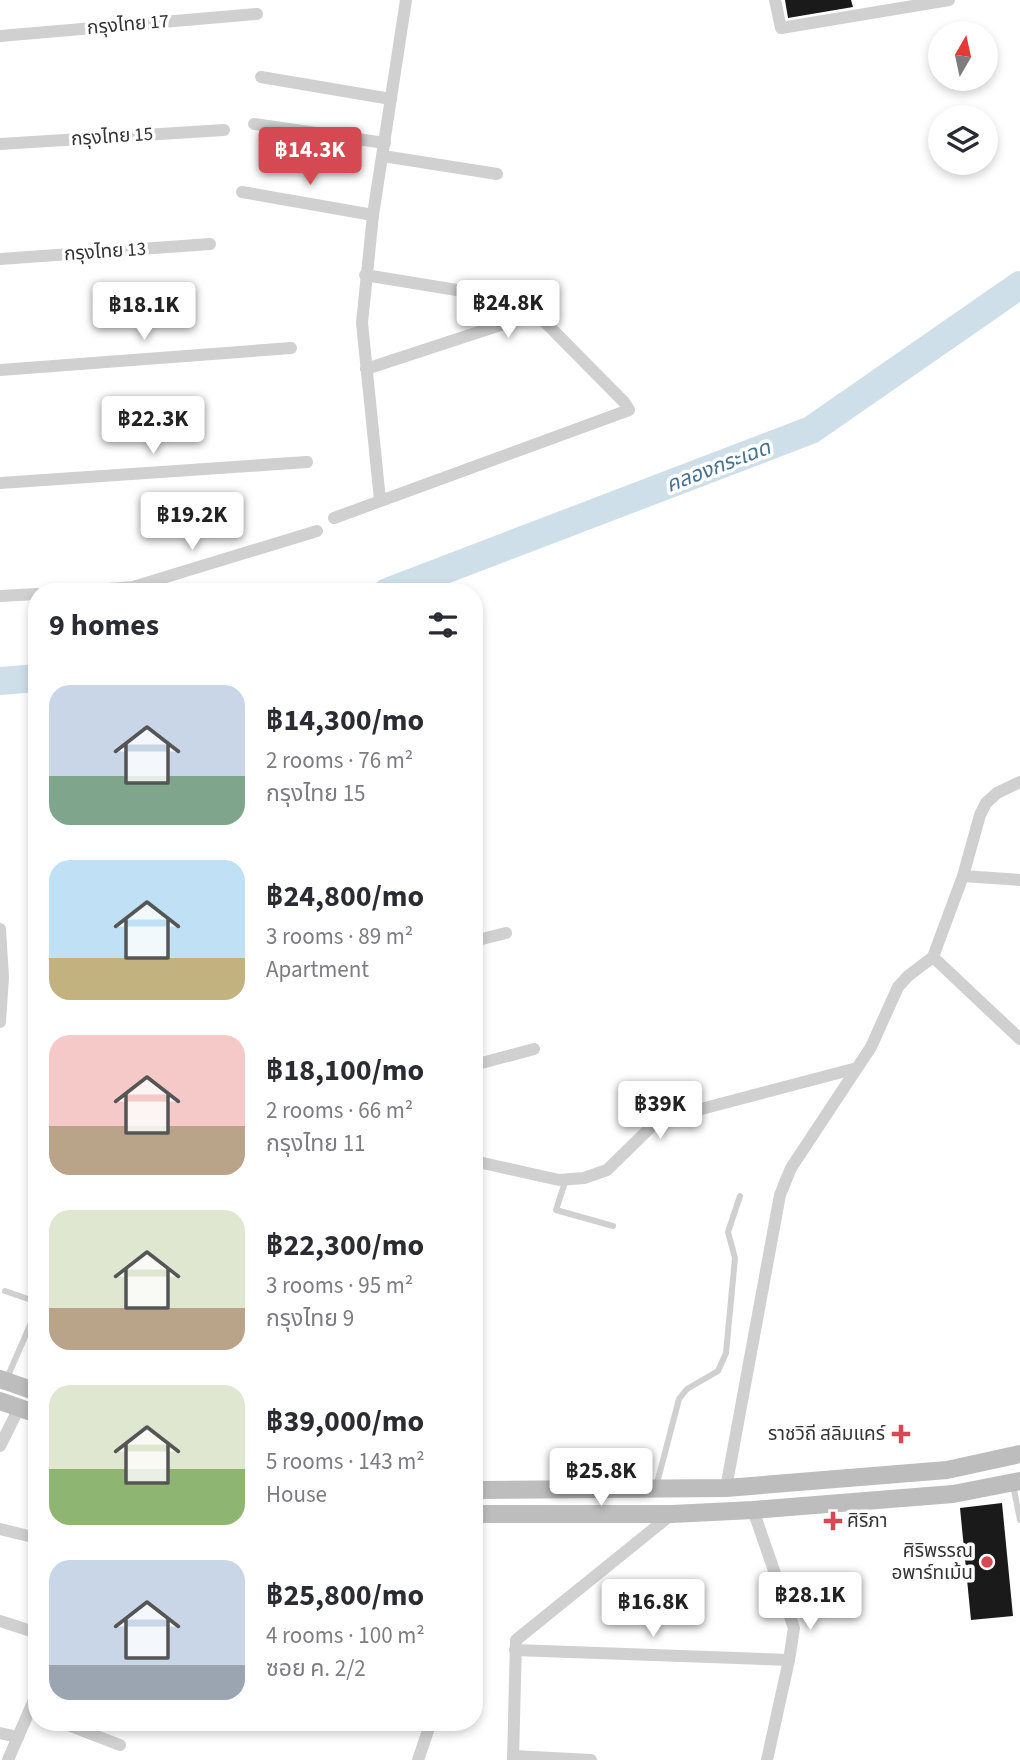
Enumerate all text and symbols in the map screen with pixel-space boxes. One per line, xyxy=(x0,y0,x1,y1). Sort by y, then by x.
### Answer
street label: กรุงไทย 17 xyxy=(86,8,170,42)
north arrow xyxy=(928,21,998,91)
map controls xyxy=(928,21,998,175)
button: layers xyxy=(928,105,998,175)
street label: กรุงไทย 15 xyxy=(70,121,154,153)
pin: ฿14.3K xyxy=(253,128,367,187)
text: ฿14.3K xyxy=(275,133,345,166)
street label: กรุงไทย 13 xyxy=(63,236,147,268)
pin: ฿24.8K xyxy=(451,280,565,340)
pin: ฿18.1K xyxy=(87,282,201,342)
text: ฿24.8K xyxy=(473,286,543,319)
text: ฿18.1K xyxy=(109,288,179,321)
pin: ฿22.3K xyxy=(96,396,210,456)
text: ฿22.3K xyxy=(118,402,188,435)
water label: คลองกระเฉด xyxy=(661,432,776,500)
pin: ฿19.2K xyxy=(135,492,249,552)
text: ฿19.2K xyxy=(157,498,227,531)
text: 9 homes xyxy=(49,604,159,647)
icon: filters xyxy=(424,606,462,644)
text: ฿14,300/mo xyxy=(266,699,424,742)
icon: home xyxy=(105,713,189,797)
text: 2 rooms · 76 m² xyxy=(266,744,413,777)
text: กรุงไทย 15 xyxy=(266,777,366,810)
text: ฿24,800/mo xyxy=(266,875,424,918)
icon: home xyxy=(105,888,189,972)
text: 3 rooms · 89 m² xyxy=(266,920,413,953)
text: Apartment xyxy=(266,953,369,986)
text: ฿18,100/mo xyxy=(266,1049,424,1092)
icon: home xyxy=(105,1063,189,1147)
pin: ฿39K xyxy=(619,1082,701,1141)
text: ฿39K xyxy=(634,1087,686,1120)
text: 2 rooms · 66 m² xyxy=(266,1094,413,1127)
text: กรุงไทย 11 xyxy=(266,1127,366,1160)
text: ฿22,300/mo xyxy=(266,1224,424,1267)
icon: home xyxy=(105,1238,189,1322)
text: 3 rooms · 95 m² xyxy=(266,1269,413,1302)
text: กรุงไทย 9 xyxy=(266,1302,354,1335)
text: ฿39,000/mo xyxy=(266,1400,424,1443)
icon: home xyxy=(105,1413,189,1497)
place label: ราชวิถี สลิมแคร์ xyxy=(768,1421,886,1448)
marker: ราชวิถี สลิมแคร์ xyxy=(891,1424,911,1444)
text: 5 rooms · 143 m² xyxy=(266,1445,425,1478)
pin: ฿25.8K xyxy=(544,1448,658,1508)
text: ฿25.8K xyxy=(566,1454,636,1487)
text: House xyxy=(266,1478,327,1511)
place label: ศิริภา xyxy=(847,1508,887,1535)
marker: ศิริภา xyxy=(825,1513,841,1529)
place label: ศิริพรรณ อพาร์ทเม้น xyxy=(891,1538,973,1587)
marker: ศิริพรรณ อพาร์ทเม้น xyxy=(979,1554,995,1570)
pin: ฿28.1K xyxy=(753,1572,867,1632)
text: ฿25,800/mo xyxy=(266,1574,424,1617)
text: ฿28.1K xyxy=(775,1578,845,1611)
pin: ฿16.8K xyxy=(596,1580,710,1639)
text: ฿16.8K xyxy=(618,1585,688,1618)
icon: home xyxy=(105,1588,189,1672)
text: 4 rooms · 100 m² xyxy=(266,1619,425,1652)
text: ซอย ค. 2/2 xyxy=(266,1652,366,1685)

